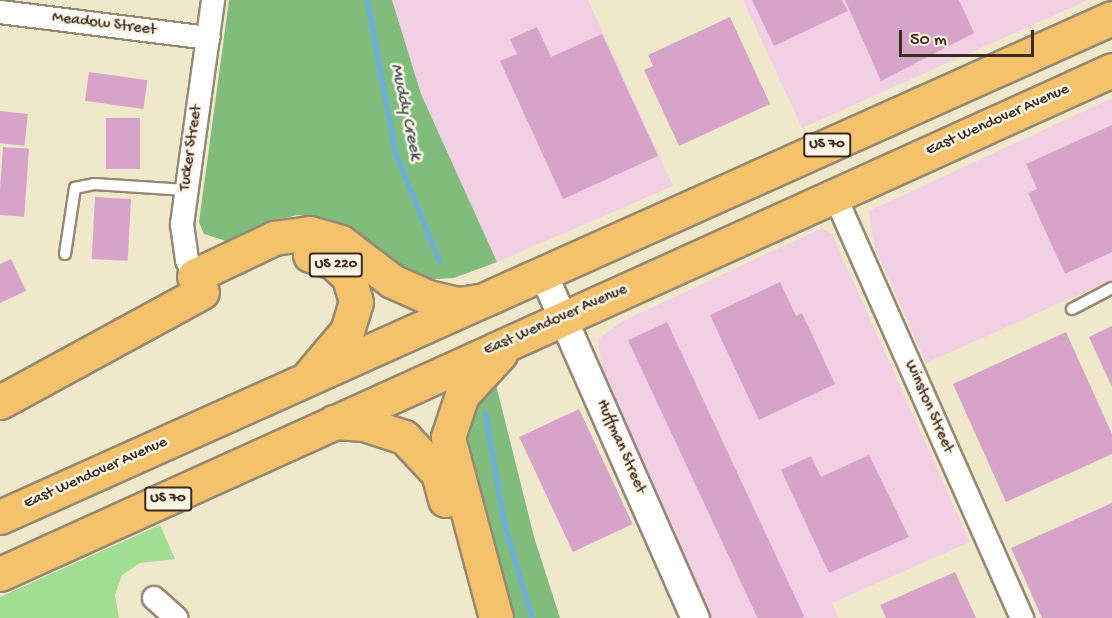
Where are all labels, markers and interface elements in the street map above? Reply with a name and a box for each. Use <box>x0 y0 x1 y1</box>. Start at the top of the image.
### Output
street label: Meadow Street <box>51 9 157 41</box>
scale bar <box>902 18 1037 56</box>
text: 50 m <box>910 30 947 51</box>
water label: Muddy Creek <box>384 62 426 162</box>
street label: East Wendover Avenue <box>923 81 1073 161</box>
street label: Tucker Street <box>176 104 208 192</box>
road number: US 70 <box>803 133 851 157</box>
road number: US 220 <box>308 253 364 277</box>
street label: East Wendover Avenue <box>481 281 631 361</box>
street label: Winston Street <box>899 358 957 456</box>
street label: Huffman Street <box>591 397 649 497</box>
street label: East Wendover Avenue <box>21 434 171 514</box>
road number: US 70 <box>144 487 192 511</box>

